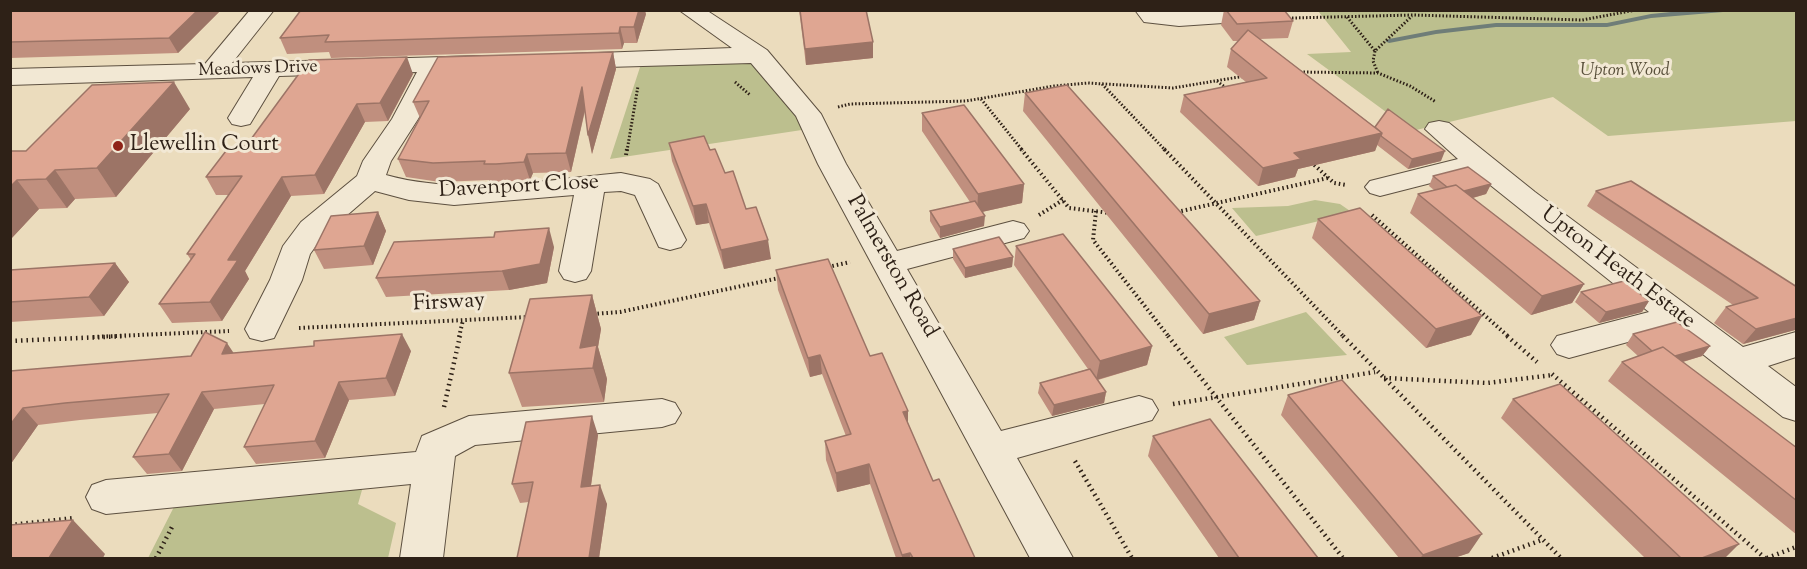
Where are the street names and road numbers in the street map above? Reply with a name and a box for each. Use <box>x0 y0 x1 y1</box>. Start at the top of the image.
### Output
street label: Meadows Drive <box>198 57 318 83</box>
street label: Davenport Close <box>438 171 600 205</box>
street label: Palmerston Road <box>840 191 942 343</box>
street label: Upton Heath Estate <box>1534 202 1700 336</box>
street label: Firsway <box>412 289 486 319</box>

